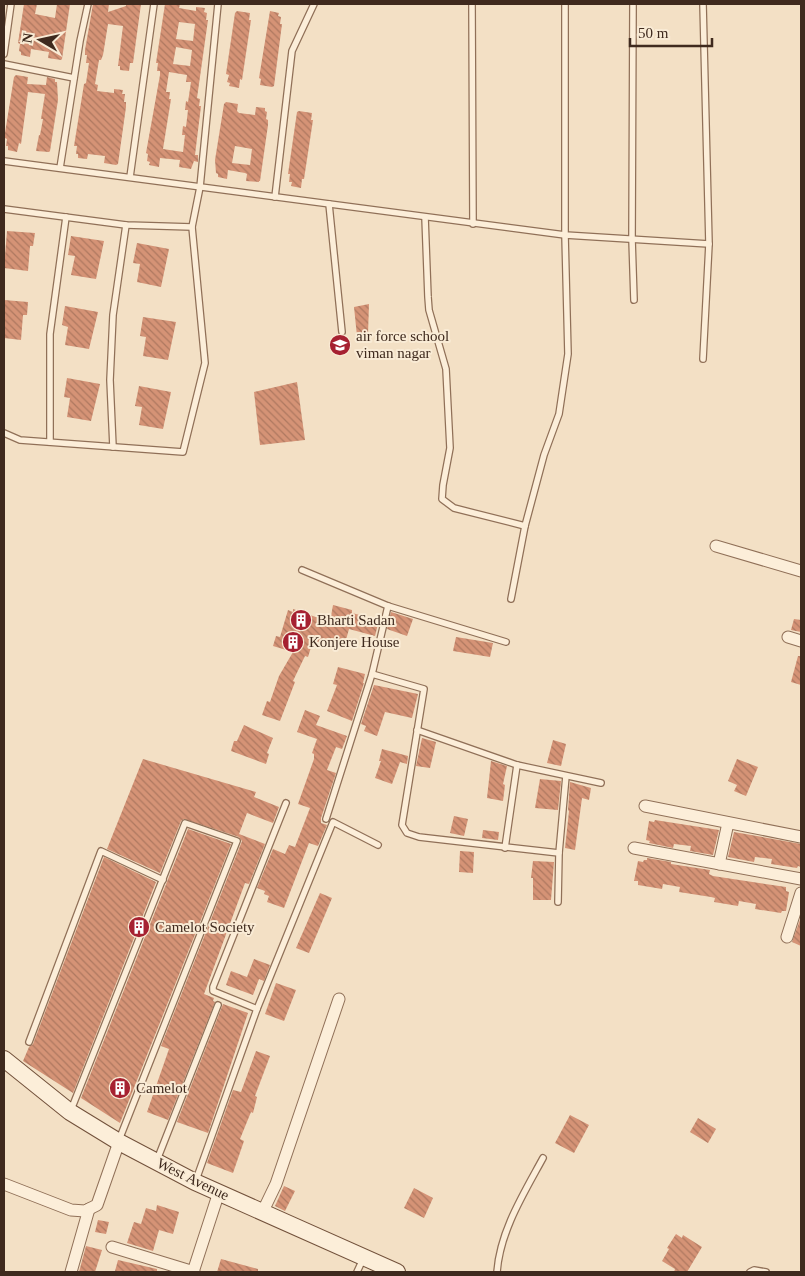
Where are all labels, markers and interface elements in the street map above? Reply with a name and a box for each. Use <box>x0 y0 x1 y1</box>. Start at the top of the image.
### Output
north arrow <box>15 15 65 65</box>
scale bar <box>630 15 712 47</box>
text: 50 m <box>638 25 669 41</box>
text: N <box>19 32 36 44</box>
place label: air force school viman nagar <box>356 328 449 361</box>
school or university icon: air force school viman nagar <box>328 333 352 357</box>
building icon: Bharti Sadan <box>289 608 313 632</box>
place label: Bharti Sadan <box>317 612 395 628</box>
building icon: Konjere House <box>281 630 305 654</box>
place label: Konjere House <box>309 634 400 650</box>
building icon: Camelot Society <box>127 915 151 939</box>
place label: Camelot Society <box>155 919 255 935</box>
building icon: Camelot <box>108 1076 132 1100</box>
place label: Camelot <box>136 1080 188 1096</box>
street label: West Avenue <box>154 1155 232 1203</box>

